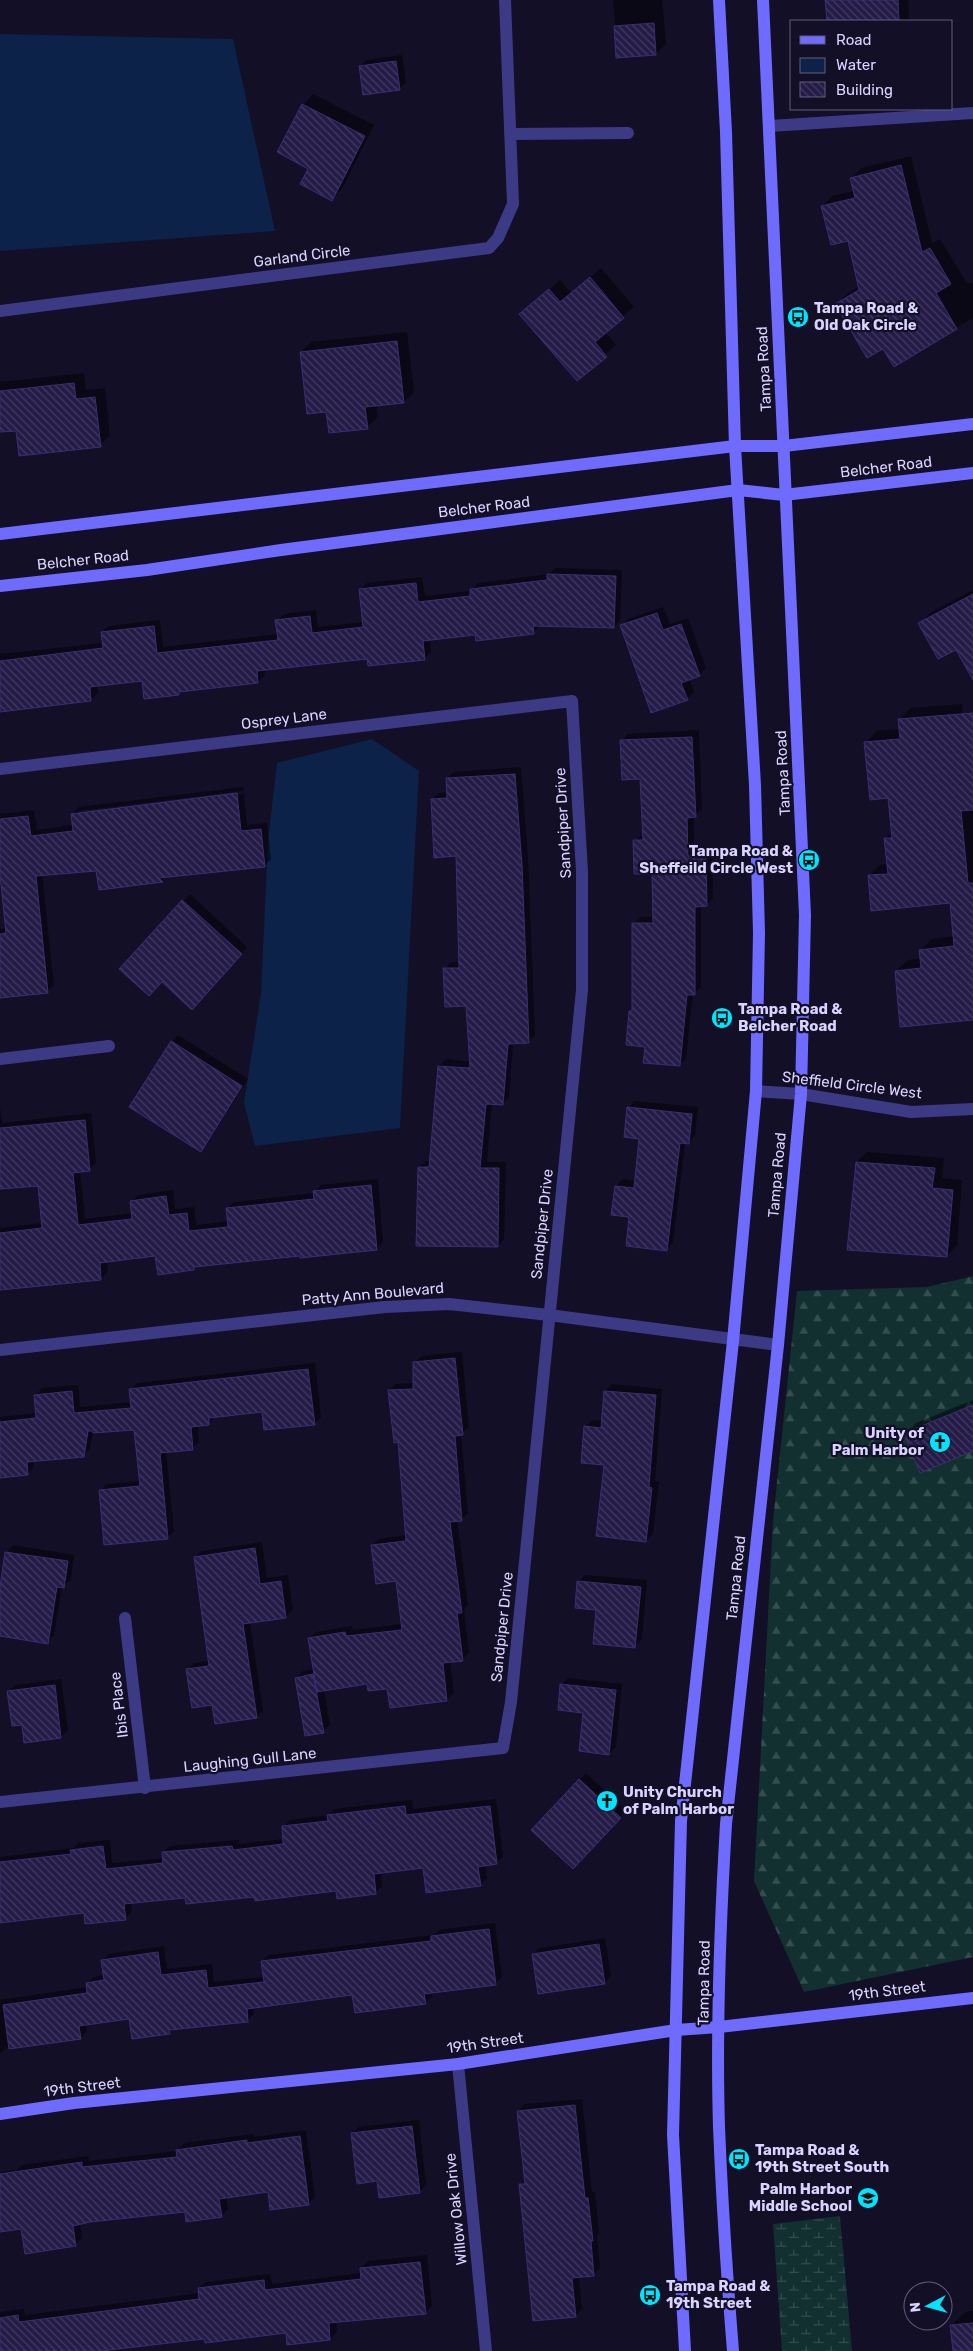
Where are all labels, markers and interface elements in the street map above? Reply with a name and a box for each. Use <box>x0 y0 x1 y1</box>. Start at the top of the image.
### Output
legend <box>790 20 953 110</box>
text: Road <box>836 31 872 49</box>
text: Water <box>836 56 876 74</box>
text: Building <box>836 81 893 99</box>
street label: Garland Circle <box>253 241 351 271</box>
place label: Tampa Road & Old Oak Circle <box>814 299 918 334</box>
bus stop icon: Tampa Road & Old Oak Circle <box>786 305 810 329</box>
street label: Tampa Road <box>753 326 775 412</box>
street label: Belcher Road <box>839 452 933 482</box>
street label: Belcher Road <box>437 492 531 522</box>
street label: Belcher Road <box>36 546 130 574</box>
street label: Osprey Lane <box>240 705 328 733</box>
street label: Tampa Road <box>772 730 794 816</box>
street label: Sandpiper Drive <box>551 767 575 879</box>
place label: Tampa Road & Sheffeild Circle West <box>639 842 793 877</box>
bus stop icon: Tampa Road & Sheffeild Circle West <box>797 848 821 872</box>
place label: Tampa Road & Belcher Road <box>738 1000 842 1035</box>
bus stop icon: Tampa Road & Belcher Road <box>710 1006 734 1030</box>
street label: Sheffield Circle West <box>781 1067 923 1103</box>
street label: Tampa Road <box>764 1132 790 1218</box>
street label: Sandpiper Drive <box>527 1168 557 1280</box>
street label: Patty Ann Boulevard <box>301 1279 445 1309</box>
place label: Unity of Palm Harbor <box>832 1424 924 1459</box>
church icon: Unity of Palm Harbor <box>928 1430 952 1454</box>
street label: Tampa Road <box>723 1535 749 1621</box>
street label: Sandpiper Drive <box>487 1571 517 1683</box>
street label: Ibis Place <box>106 1671 132 1739</box>
street label: Laughing Gull Lane <box>183 1744 317 1776</box>
place label: Unity Church of Palm Harbor <box>623 1783 734 1818</box>
church icon: Unity Church of Palm Harbor <box>595 1789 619 1813</box>
street label: Tampa Road <box>694 1940 714 2026</box>
street label: 19th Street <box>848 1977 927 2005</box>
street label: 19th Street <box>445 2029 525 2057</box>
street label: 19th Street <box>43 2073 122 2101</box>
place label: Tampa Road & 19th Street South <box>755 2141 889 2176</box>
bus stop icon: Tampa Road & 19th Street South <box>727 2147 751 2171</box>
street label: Willow Oak Drive <box>441 2152 471 2266</box>
place label: Palm Harbor Middle School <box>749 2180 852 2215</box>
school or university icon: Palm Harbor Middle School <box>856 2186 880 2210</box>
place label: Tampa Road & 19th Street <box>666 2277 770 2312</box>
north arrow <box>903 2281 953 2331</box>
bus stop icon: Tampa Road & 19th Street <box>638 2283 662 2307</box>
text: N <box>907 2301 925 2313</box>

